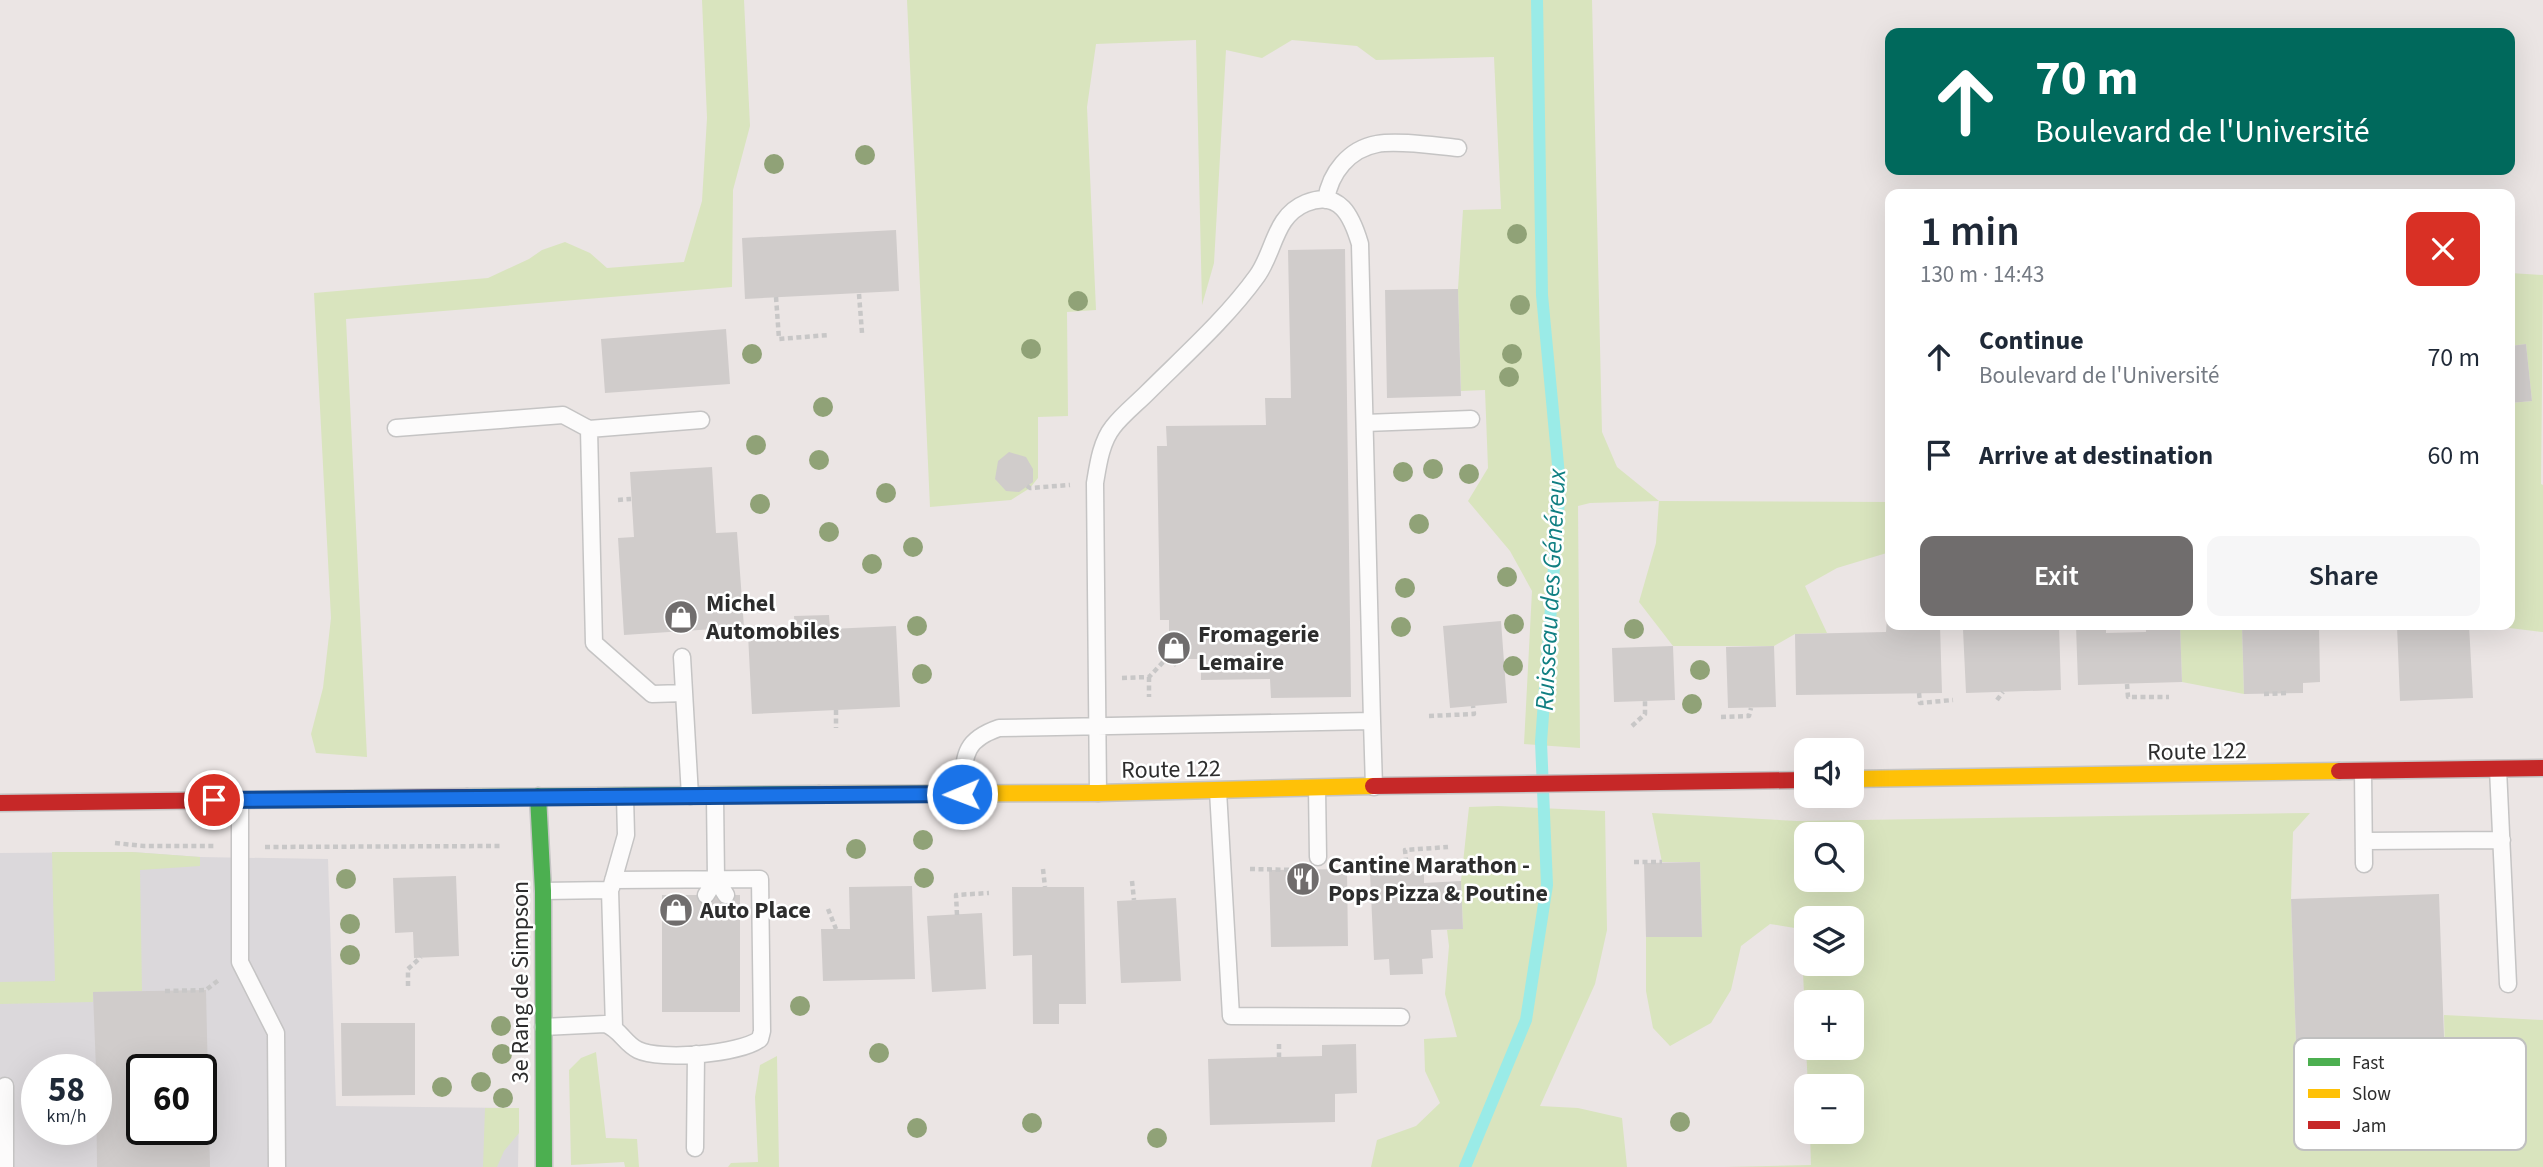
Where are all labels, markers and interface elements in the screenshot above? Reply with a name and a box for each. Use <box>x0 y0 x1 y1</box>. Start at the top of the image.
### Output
text: 70 m <box>2035 44 2139 114</box>
icon: ahead <box>1920 56 2011 147</box>
text: Boulevard de l'Université <box>2035 109 2370 155</box>
text: 1 min <box>1920 202 2020 262</box>
button: close <box>2406 212 2480 286</box>
text: 130 m · 14:43 <box>1920 258 2044 291</box>
text: Continue <box>1979 322 2084 359</box>
icon: ahead <box>1920 338 1958 376</box>
text: 70 m <box>2427 339 2480 376</box>
text: Boulevard de l'Université <box>1979 359 2219 392</box>
icon: arrive <box>1920 436 1958 474</box>
text: Arrive at destination <box>1979 437 2213 474</box>
text: 60 m <box>2427 437 2480 474</box>
water label: Ruisseau des Généreux <box>1526 466 1575 712</box>
button: Exit <box>1920 536 2193 616</box>
button: Share <box>2207 536 2480 616</box>
place label: Michel Automobiles <box>705 586 840 649</box>
shop icon: Michel Automobiles <box>662 598 700 636</box>
place label: Fromagerie Lemaire <box>1198 617 1319 680</box>
shop icon: Fromagerie Lemaire <box>1155 629 1193 667</box>
street label: Route 122 <box>2147 733 2247 770</box>
map controls <box>1794 738 1864 1144</box>
button: sound <box>1794 738 1864 808</box>
street label: Route 122 <box>1121 751 1221 788</box>
position arrow <box>925 757 999 831</box>
pin <box>184 770 244 830</box>
icon: arrive <box>195 781 233 819</box>
button: search <box>1794 822 1864 892</box>
place label: Cantine Marathon - Pops Pizza & Poutine <box>1328 848 1548 911</box>
restaurant icon: Cantine Marathon - Pops Pizza & Poutine <box>1284 860 1322 898</box>
street label: 3e Rang de Simpson <box>503 881 538 1083</box>
shop icon: Auto Place <box>657 891 695 929</box>
place label: Auto Place <box>699 893 811 928</box>
button: layers <box>1794 906 1864 976</box>
button: + <box>1794 990 1864 1060</box>
legend <box>2294 1038 2526 1150</box>
text: Fast <box>2352 1050 2385 1077</box>
speed limit sign: 60 <box>126 1054 217 1145</box>
text: 58 <box>48 1065 85 1115</box>
button: − <box>1794 1074 1864 1144</box>
text: Slow <box>2352 1081 2391 1108</box>
text: km/h <box>47 1104 86 1129</box>
text: Jam <box>2352 1113 2386 1140</box>

